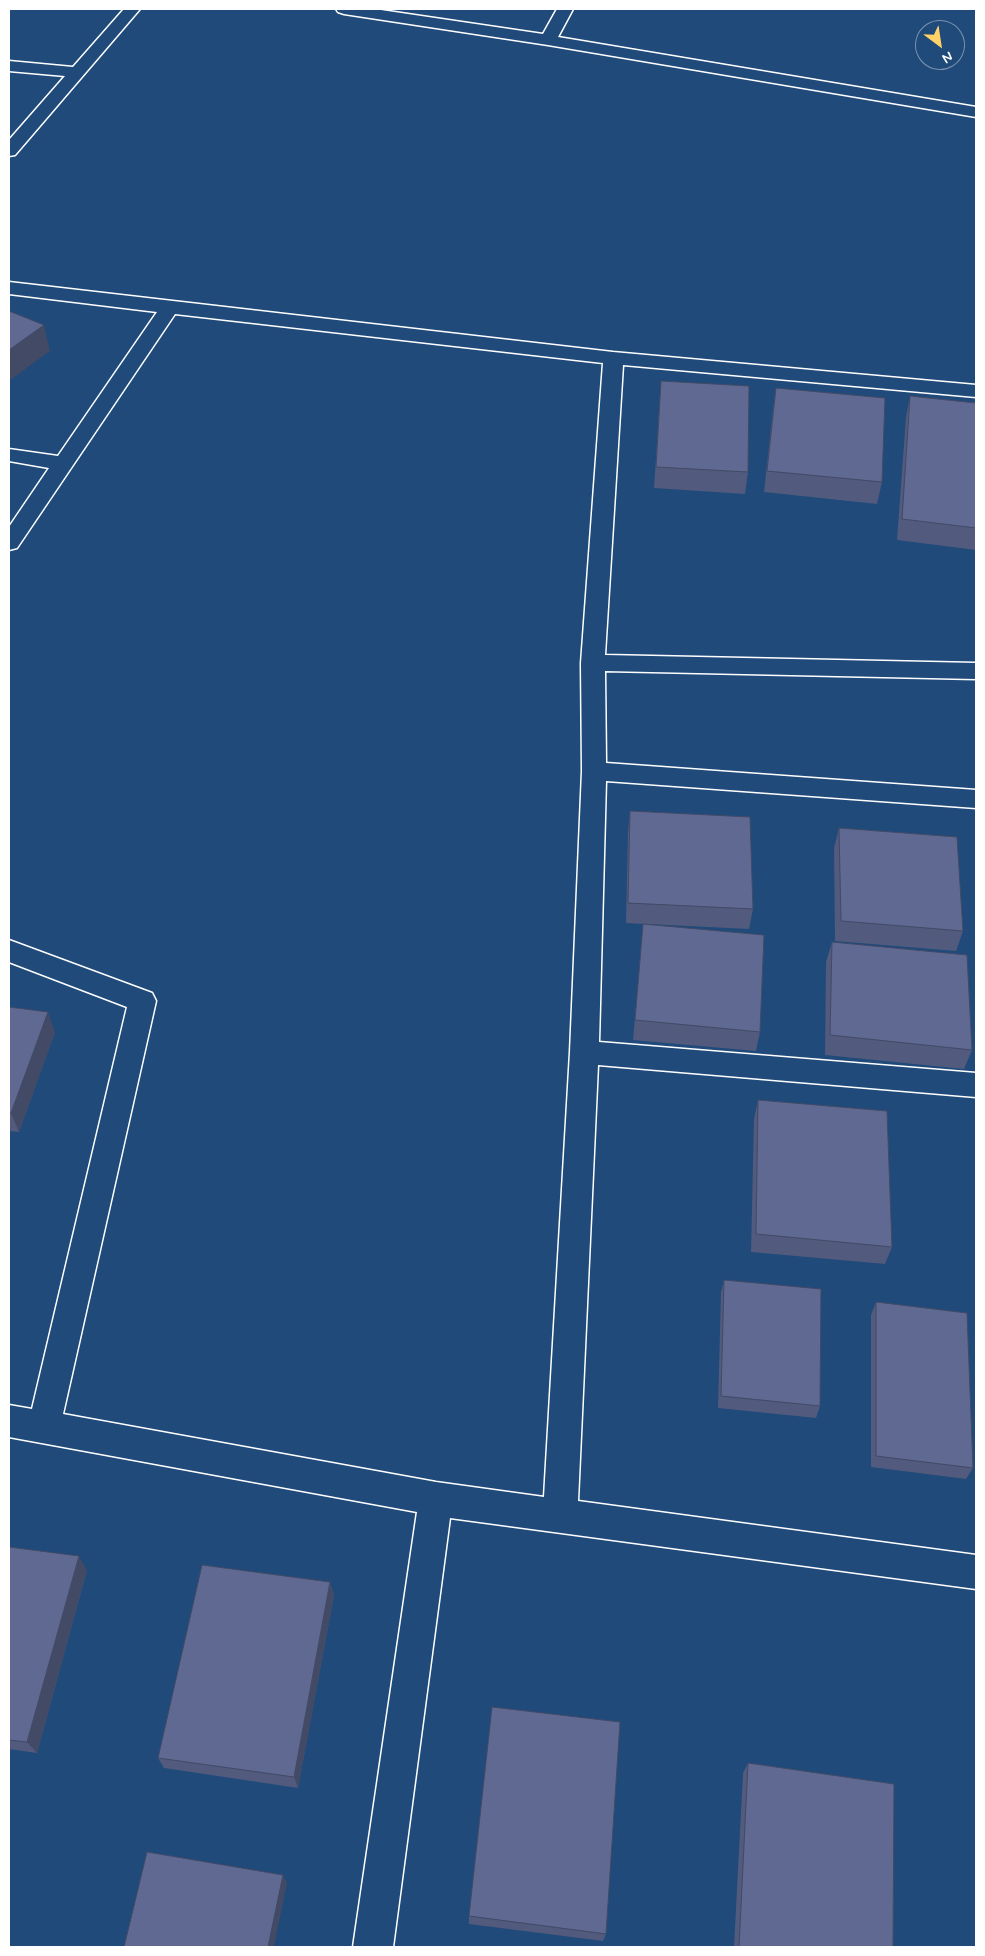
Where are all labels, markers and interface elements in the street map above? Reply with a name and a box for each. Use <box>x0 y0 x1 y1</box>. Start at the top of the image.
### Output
north arrow <box>915 20 965 70</box>
text: N <box>939 47 956 67</box>

